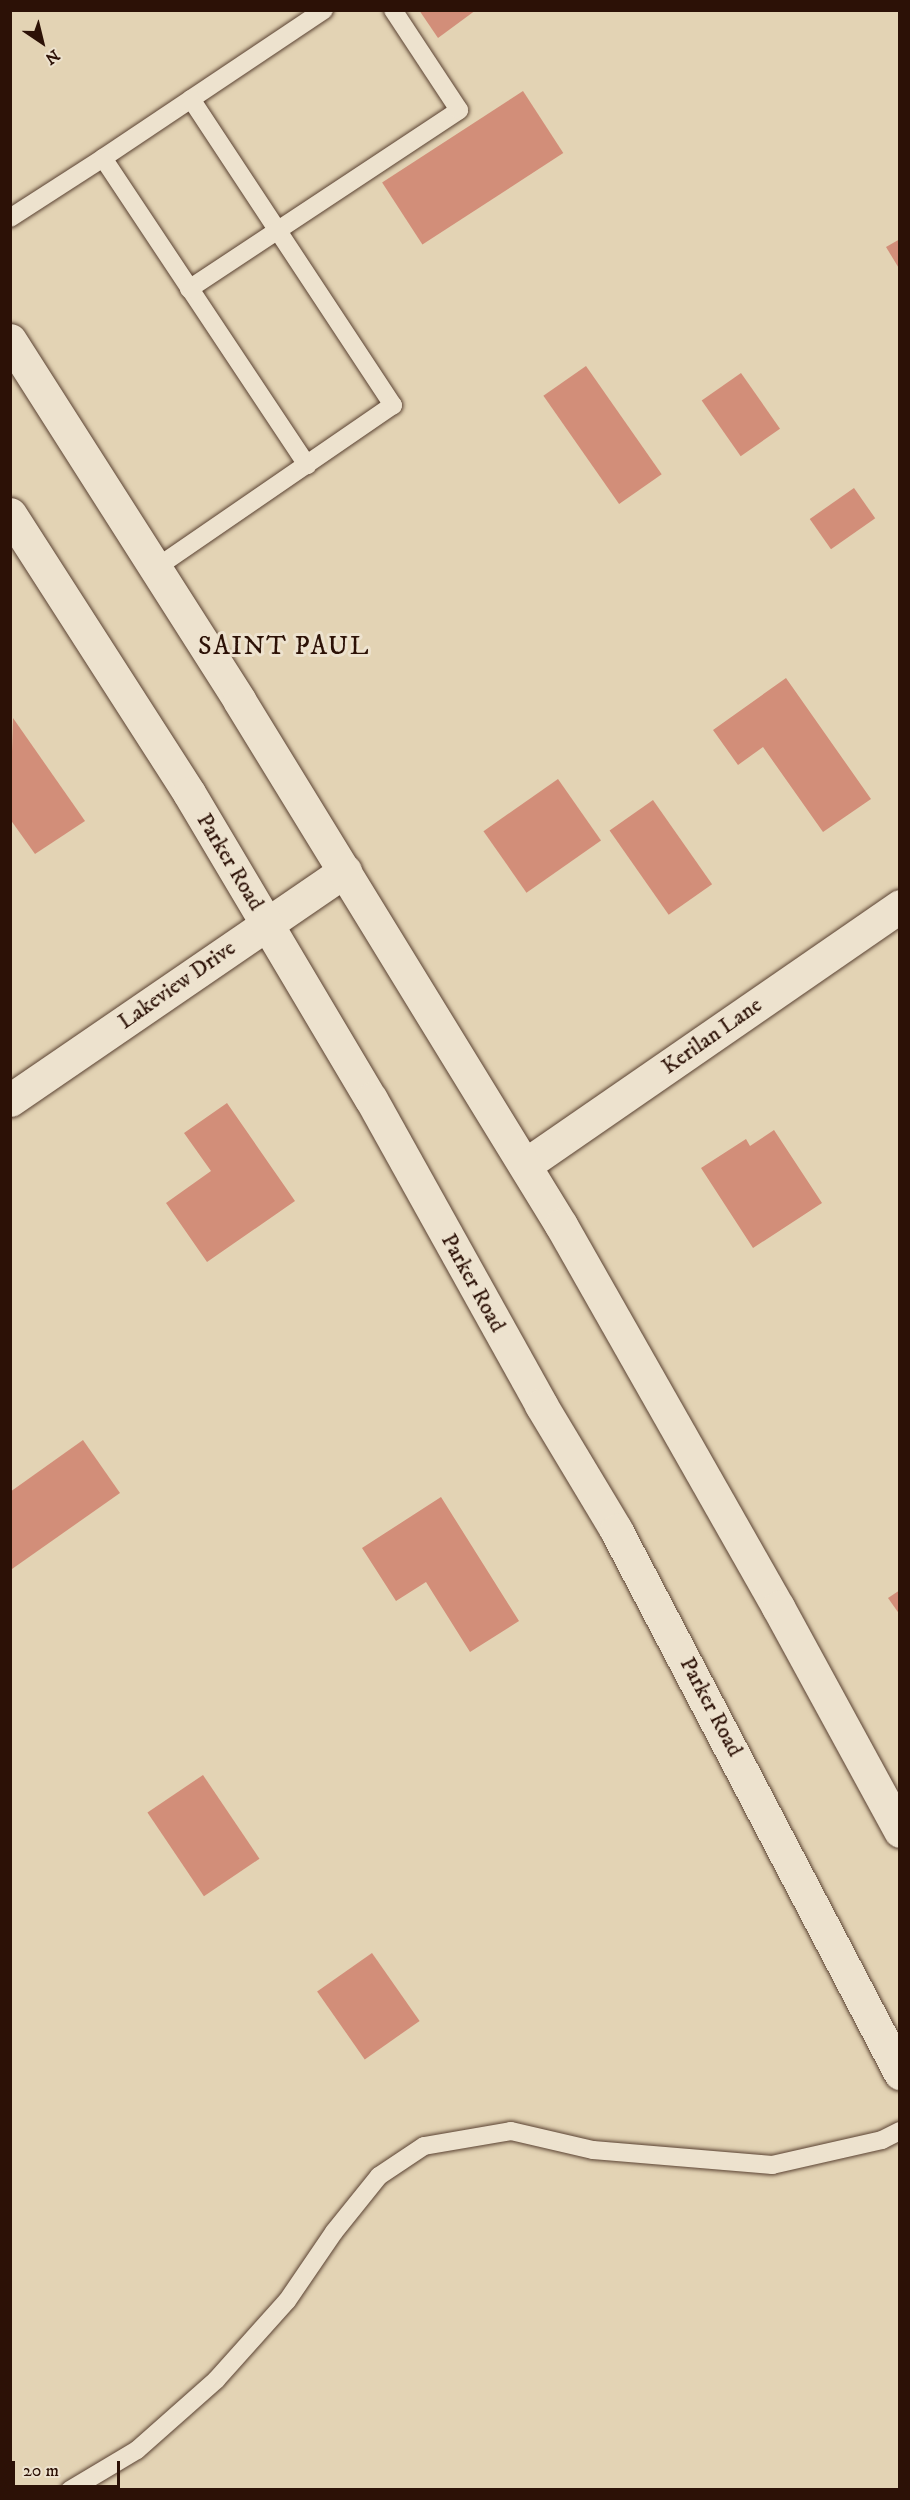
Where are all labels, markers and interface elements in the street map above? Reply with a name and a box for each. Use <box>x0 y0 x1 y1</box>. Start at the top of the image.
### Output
north arrow <box>12 12 72 72</box>
text: N <box>41 45 63 69</box>
district label: SAINT PAUL <box>198 631 370 663</box>
street label: Parker Road <box>191 809 269 915</box>
street label: Lakeview Drive <box>113 935 241 1035</box>
street label: Kerilan Lane <box>657 992 767 1080</box>
street label: Parker Road <box>435 1229 511 1337</box>
street label: Parker Road <box>674 1653 748 1761</box>
scale bar <box>15 2449 123 2487</box>
text: 20 m <box>23 2460 59 2482</box>

